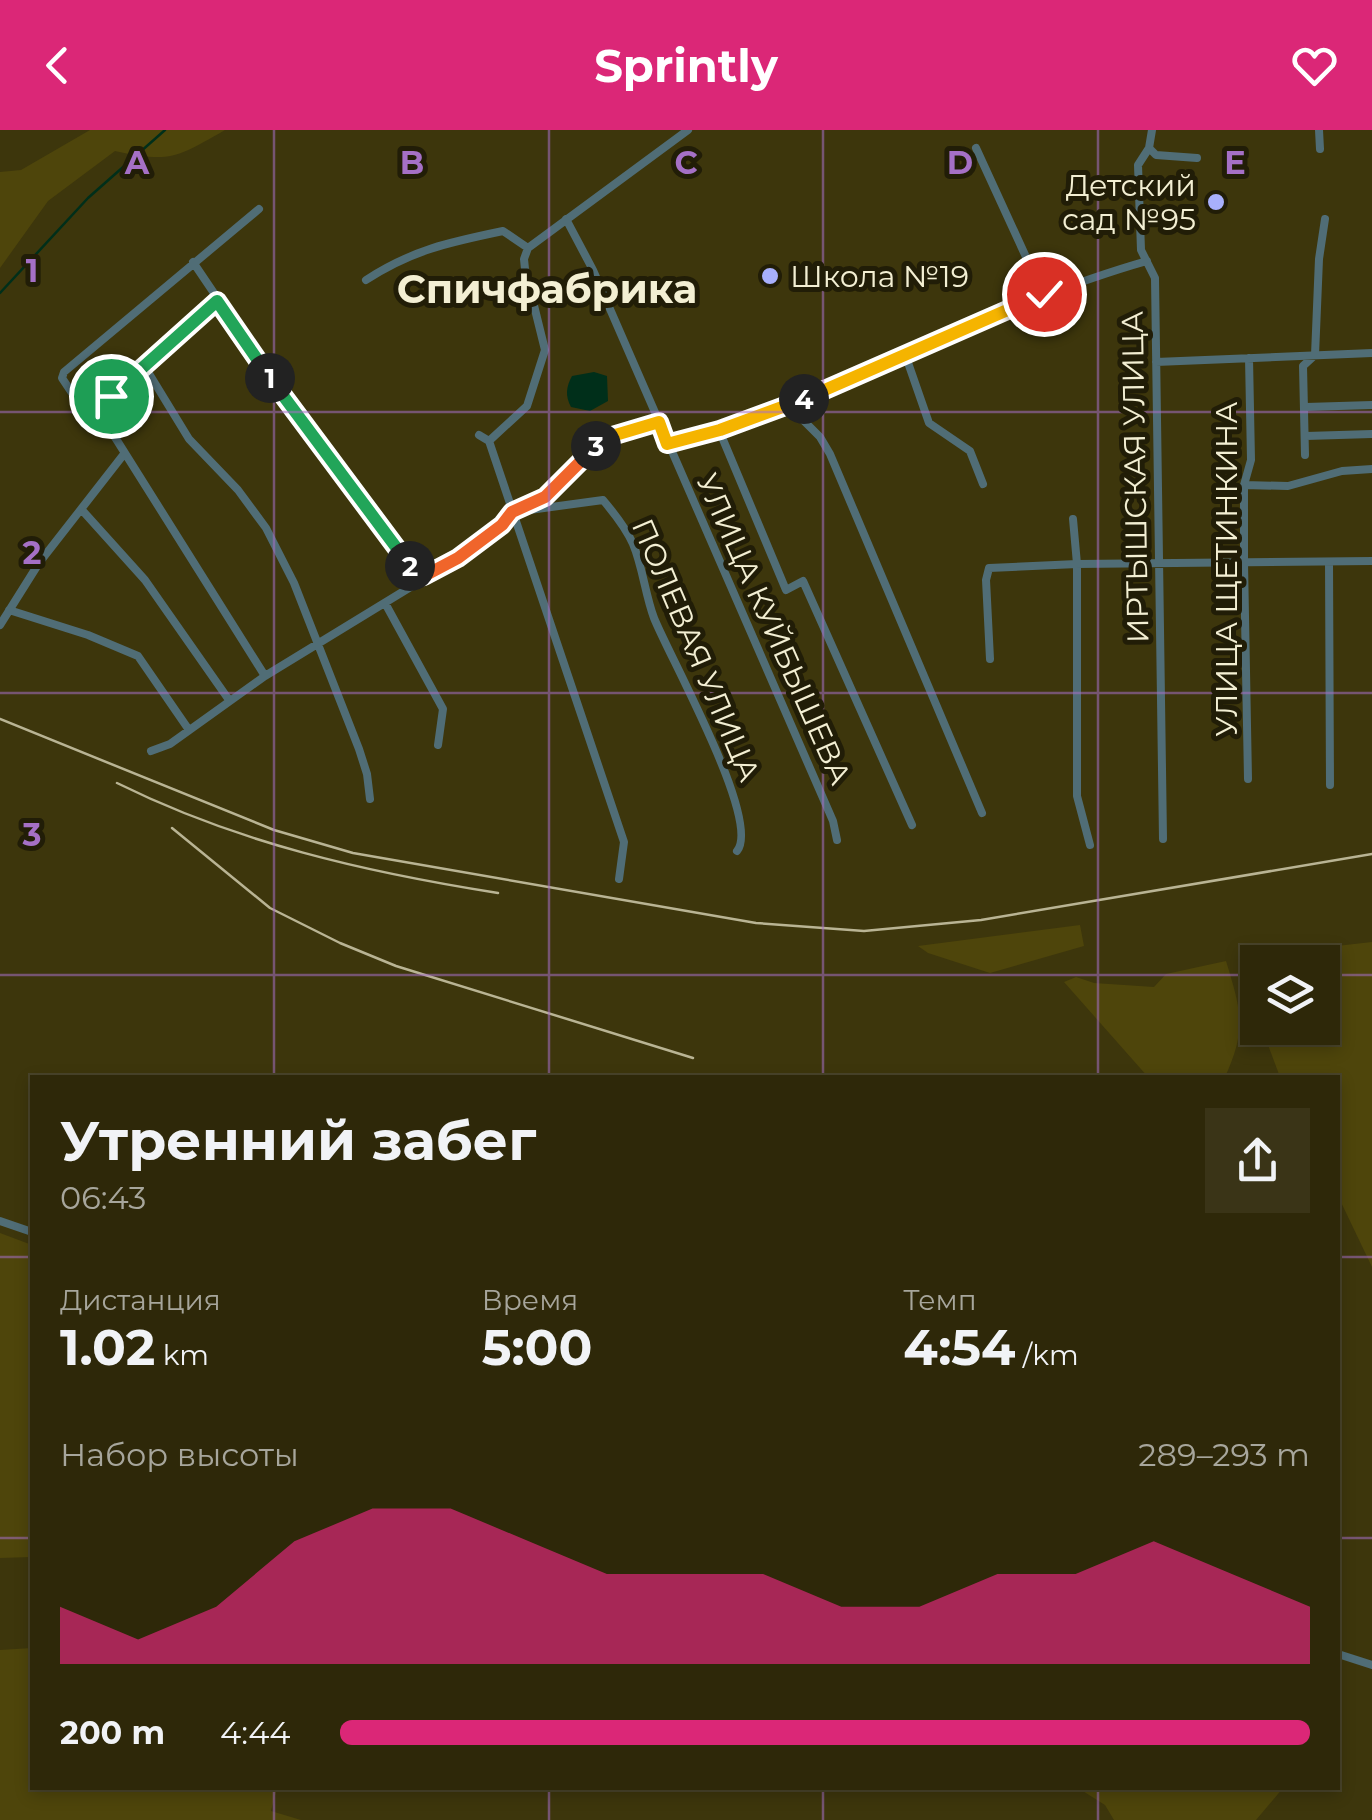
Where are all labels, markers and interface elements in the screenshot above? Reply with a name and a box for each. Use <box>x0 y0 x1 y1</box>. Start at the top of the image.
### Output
icon: back <box>30 38 85 93</box>
text: Sprintly <box>594 38 778 93</box>
icon: heart <box>1287 38 1342 93</box>
text: A <box>124 143 150 182</box>
text: B <box>400 143 424 182</box>
text: C <box>674 143 698 182</box>
text: D <box>947 143 973 182</box>
text: E <box>1224 143 1246 182</box>
place label: Детский сад №95 <box>1062 167 1196 238</box>
marker: Детский сад №95 <box>1205 191 1227 213</box>
text: 1 <box>26 251 38 290</box>
pin <box>1002 252 1087 337</box>
place label: Школа №19 <box>790 258 969 295</box>
district label: Спичфабрика <box>397 264 697 313</box>
marker: Школа №19 <box>759 265 781 287</box>
icon: check <box>1017 267 1072 322</box>
street label: ИРТЫШСКАЯ УЛИЦА <box>1114 310 1156 644</box>
pin: 1 <box>245 353 295 403</box>
pin <box>69 354 154 439</box>
text: 1 <box>265 361 275 395</box>
icon: arrive <box>84 369 139 424</box>
pin: 4 <box>779 374 829 424</box>
text: 4 <box>794 382 814 416</box>
street label: УЛИЦА ЩЕТИНКИНА <box>1208 401 1245 737</box>
pin: 3 <box>571 421 621 471</box>
text: 3 <box>588 429 604 463</box>
street label: УЛИЦА КУЙБЫШЕВА <box>689 468 859 790</box>
street label: ПОЛЕВАЯ УЛИЦА <box>624 513 768 787</box>
text: 2 <box>23 533 41 572</box>
pin: 2 <box>385 541 435 591</box>
text: 2 <box>402 549 418 583</box>
text: 3 <box>22 815 41 854</box>
map controls <box>1240 945 1340 1045</box>
button: layers <box>1240 945 1340 1045</box>
text: Утренний забег <box>60 1107 536 1174</box>
button: share <box>1205 1108 1310 1213</box>
text: 06:43 <box>60 1178 146 1217</box>
text: Дистанция <box>60 1283 221 1317</box>
text: Время <box>482 1283 578 1317</box>
text: Темп <box>903 1283 977 1317</box>
text: 1.02 <box>60 1317 155 1378</box>
text: 5:00 <box>482 1317 592 1378</box>
text: 4:54 <box>903 1317 1016 1378</box>
text: km <box>155 1338 209 1372</box>
text: /km <box>1016 1338 1079 1372</box>
text: Набор высоты <box>60 1435 299 1474</box>
text: 289–293 m <box>1138 1435 1310 1474</box>
text: 200 m <box>60 1713 165 1752</box>
text: 4:44 <box>220 1713 290 1752</box>

